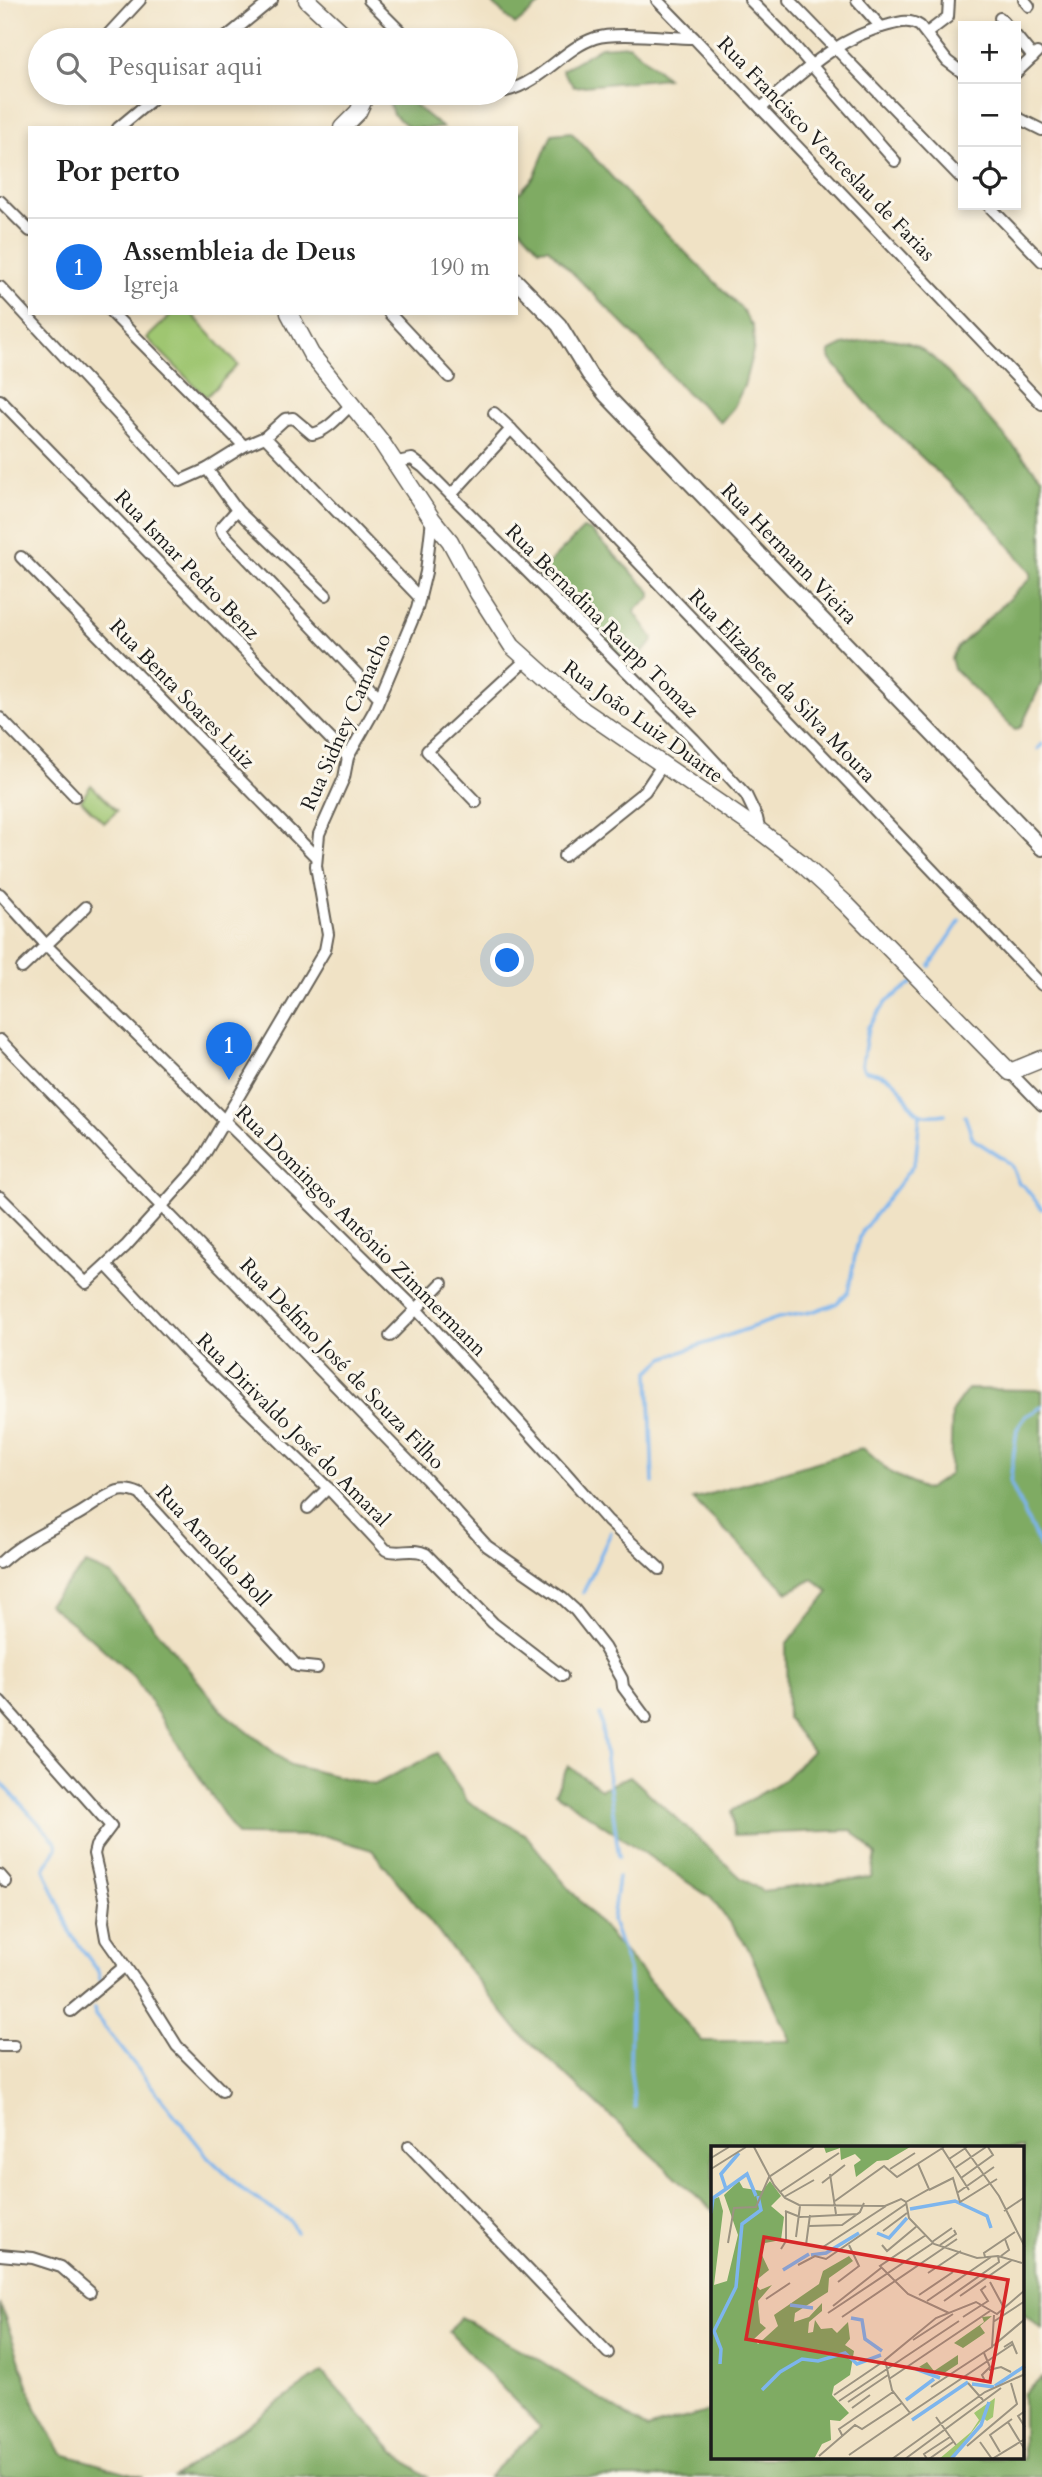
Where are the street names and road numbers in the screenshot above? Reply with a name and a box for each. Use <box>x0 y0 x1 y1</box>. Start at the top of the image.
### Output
street label: Rua Francisco Venceslau de Farias <box>711 30 941 268</box>
street label: Rua Hermann Vieira <box>714 477 864 631</box>
street label: Rua Ismar Pedro Benz <box>108 484 267 647</box>
street label: Rua Bernadina Raupp Tomaz <box>499 518 706 725</box>
street label: Rua Elizabete da Silva Moura <box>682 583 882 789</box>
street label: Rua Benta Soares Luiz <box>103 613 262 776</box>
street label: Rua Sidney Camacho <box>294 629 398 815</box>
street label: Rua João Luiz Duarte <box>557 654 729 790</box>
street label: Rua Domingos Antônio Zimmermann <box>229 1099 493 1363</box>
street label: Rua Delfino José de Souza Filho <box>233 1252 451 1476</box>
street label: Rua Dirivaldo José do Amaral <box>190 1327 396 1533</box>
street label: Rua Arnoldo Boll <box>149 1479 277 1613</box>

